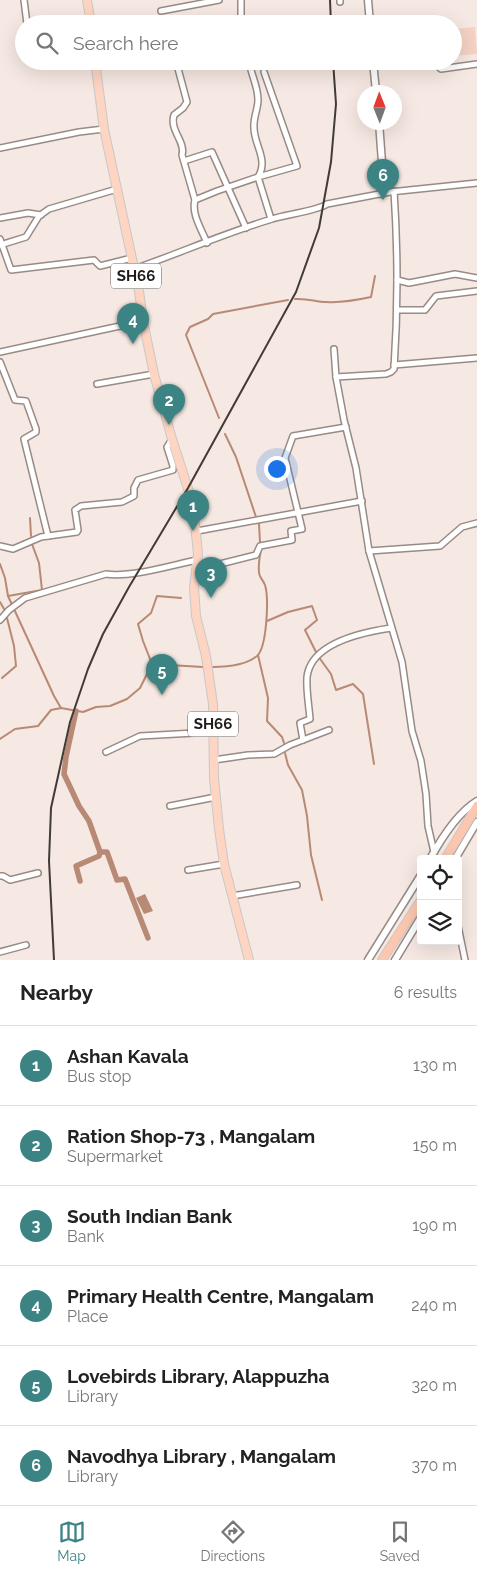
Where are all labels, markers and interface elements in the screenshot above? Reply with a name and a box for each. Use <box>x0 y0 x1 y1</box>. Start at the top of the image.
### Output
search box <box>15 15 462 70</box>
icon: search <box>33 29 61 57</box>
text: Search here <box>73 32 179 54</box>
north arrow <box>357 85 402 130</box>
pin: 6 <box>367 159 399 200</box>
road number: SH66 <box>111 264 161 288</box>
pin: 4 <box>117 303 149 344</box>
pin: 2 <box>153 384 185 425</box>
your location <box>264 456 290 482</box>
pin: 1 <box>177 490 209 531</box>
pin: 3 <box>195 557 227 598</box>
pin: 5 <box>146 654 178 695</box>
road number: SH66 <box>188 712 238 736</box>
map controls <box>417 855 462 945</box>
button: locate <box>417 855 462 900</box>
button: layers <box>417 900 462 945</box>
text: Nearby <box>20 980 93 1005</box>
text: 6 results <box>394 983 457 1002</box>
text: Ashan Kavala <box>67 1045 189 1067</box>
text: 1 <box>32 1056 40 1075</box>
text: 130 m <box>413 1056 457 1075</box>
text: Bus stop <box>67 1067 131 1086</box>
text: Ration Shop-73 , Mangalam <box>67 1125 315 1147</box>
text: 2 <box>31 1136 41 1155</box>
text: 150 m <box>413 1136 457 1155</box>
text: Supermarket <box>67 1147 163 1166</box>
text: South Indian Bank <box>67 1205 232 1227</box>
text: 3 <box>32 1216 40 1235</box>
text: 190 m <box>412 1216 457 1235</box>
text: Bank <box>67 1227 104 1246</box>
text: Primary Health Centre, Mangalam <box>67 1285 374 1307</box>
text: 4 <box>31 1296 41 1315</box>
text: 240 m <box>411 1296 457 1315</box>
text: Place <box>67 1307 108 1326</box>
text: Lovebirds Library, Alappuzha <box>67 1365 329 1387</box>
text: 5 <box>32 1376 40 1395</box>
text: 320 m <box>412 1376 457 1395</box>
text: Library <box>67 1387 118 1406</box>
text: Navodhya Library , Mangalam <box>67 1445 336 1467</box>
text: 6 <box>31 1456 41 1475</box>
text: 370 m <box>411 1456 457 1475</box>
text: Library <box>67 1467 118 1486</box>
tab: Map <box>57 1518 86 1564</box>
tab: Directions <box>200 1518 265 1564</box>
tab: Saved <box>380 1518 420 1564</box>

